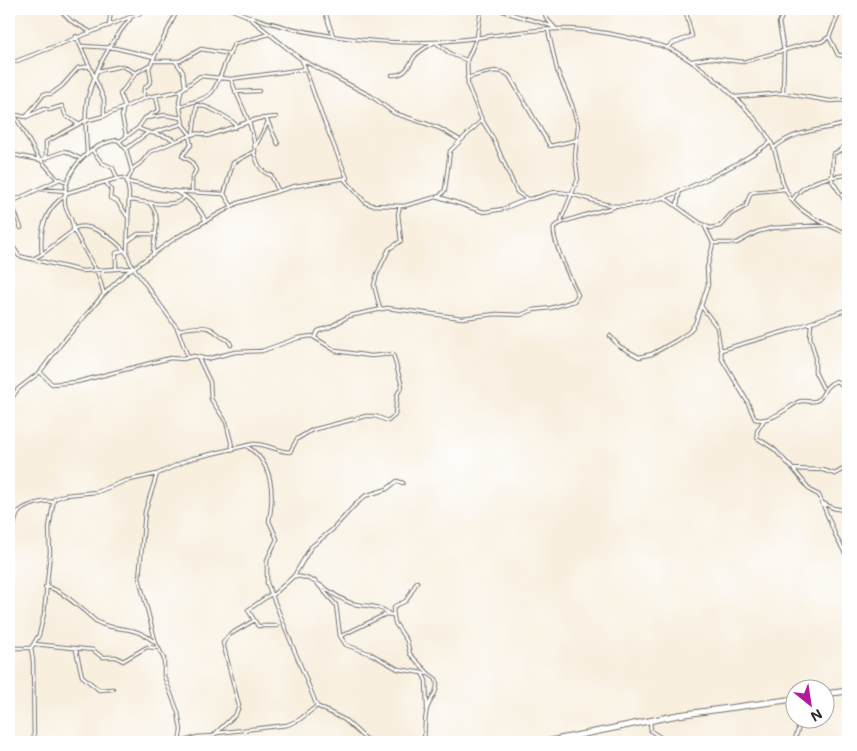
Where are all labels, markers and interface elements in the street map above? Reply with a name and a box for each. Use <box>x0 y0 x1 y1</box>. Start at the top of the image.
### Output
north arrow <box>784 678 834 728</box>
text: N <box>807 705 826 727</box>

